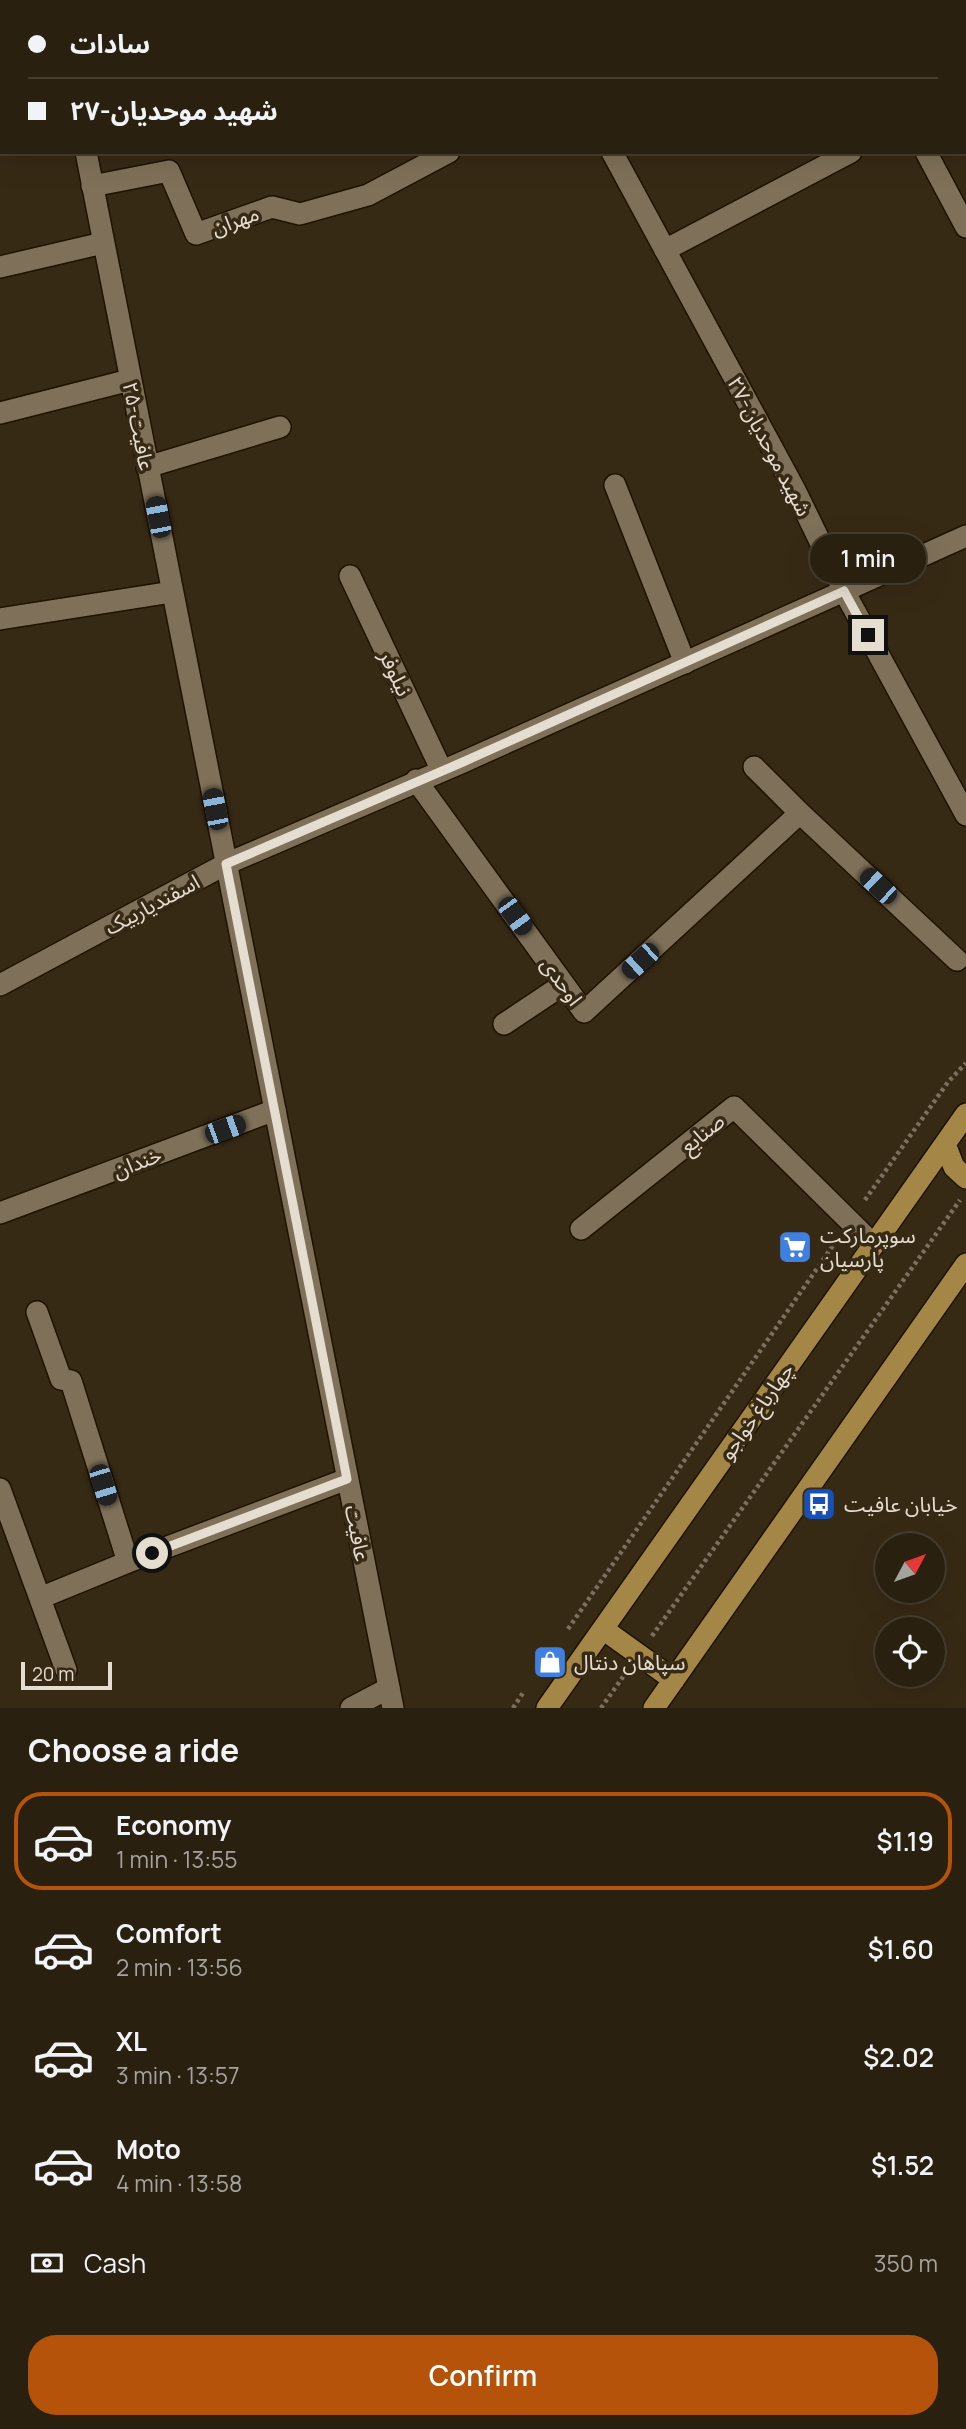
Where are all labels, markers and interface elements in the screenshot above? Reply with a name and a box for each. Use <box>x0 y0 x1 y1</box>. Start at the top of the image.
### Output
text: سادات <box>70 25 150 61</box>
text: ۲۷-شهید موحدیان <box>70 92 278 128</box>
street label: مهران <box>207 198 263 242</box>
street label: ۲۷-شهید موحدیان <box>721 371 819 521</box>
street label: ۲۵-عافیت <box>117 379 161 473</box>
car <box>144 494 173 540</box>
callout: 1 min <box>810 534 926 582</box>
text: 1 min <box>841 542 895 574</box>
route end <box>852 619 884 651</box>
street label: نیلوفر <box>373 645 419 700</box>
car <box>201 786 230 832</box>
car <box>856 864 901 908</box>
street label: اسفندیاربیک <box>100 867 204 941</box>
car <box>495 893 536 939</box>
car <box>618 939 663 983</box>
street label: اوحدی <box>535 951 589 1011</box>
street label: صنایع <box>674 1106 731 1161</box>
car <box>202 1112 249 1146</box>
street label: خندان <box>109 1140 165 1184</box>
place label: سوپرمارکت پارسیان <box>820 1221 916 1273</box>
supermarket icon: سوپرمارکت پارسیان <box>776 1228 814 1266</box>
street label: چهارباغ خواجو <box>712 1357 801 1466</box>
car <box>87 1462 120 1508</box>
bus stop icon: خیابان عافیت <box>800 1485 838 1523</box>
place label: خیابان عافیت <box>844 1490 958 1518</box>
street label: عافیت <box>339 1502 377 1564</box>
north arrow <box>875 1533 945 1603</box>
map controls <box>875 1533 945 1687</box>
route start <box>136 1537 168 1569</box>
button: locate <box>875 1617 945 1687</box>
shop icon: سپاهان دنتال <box>531 1643 569 1681</box>
place label: سپاهان دنتال <box>574 1648 685 1676</box>
scale bar <box>21 1659 112 1691</box>
text: 20 m <box>32 1661 74 1687</box>
text: Choose a ride <box>28 1728 239 1772</box>
text: Economy <box>116 1807 231 1843</box>
icon: car <box>32 1810 95 1873</box>
text: $1.19 <box>877 1823 934 1859</box>
text: 1 min · 13:55 <box>116 1843 238 1875</box>
text: Comfort <box>116 1915 222 1951</box>
icon: car <box>32 1918 95 1981</box>
text: $1.60 <box>868 1931 934 1967</box>
text: 2 min · 13:56 <box>116 1951 243 1983</box>
text: XL <box>116 2023 147 2059</box>
icon: car <box>32 2026 95 2089</box>
text: $2.02 <box>863 2039 934 2075</box>
text: 3 min · 13:57 <box>116 2059 240 2091</box>
text: Moto <box>116 2131 181 2167</box>
icon: car <box>32 2134 95 2197</box>
text: $1.52 <box>871 2147 934 2183</box>
text: 4 min · 13:58 <box>116 2167 242 2199</box>
icon: cash <box>28 2244 66 2282</box>
text: Cash <box>84 2245 146 2281</box>
text: 350 m <box>874 2247 938 2279</box>
button: Confirm <box>28 2335 938 2415</box>

